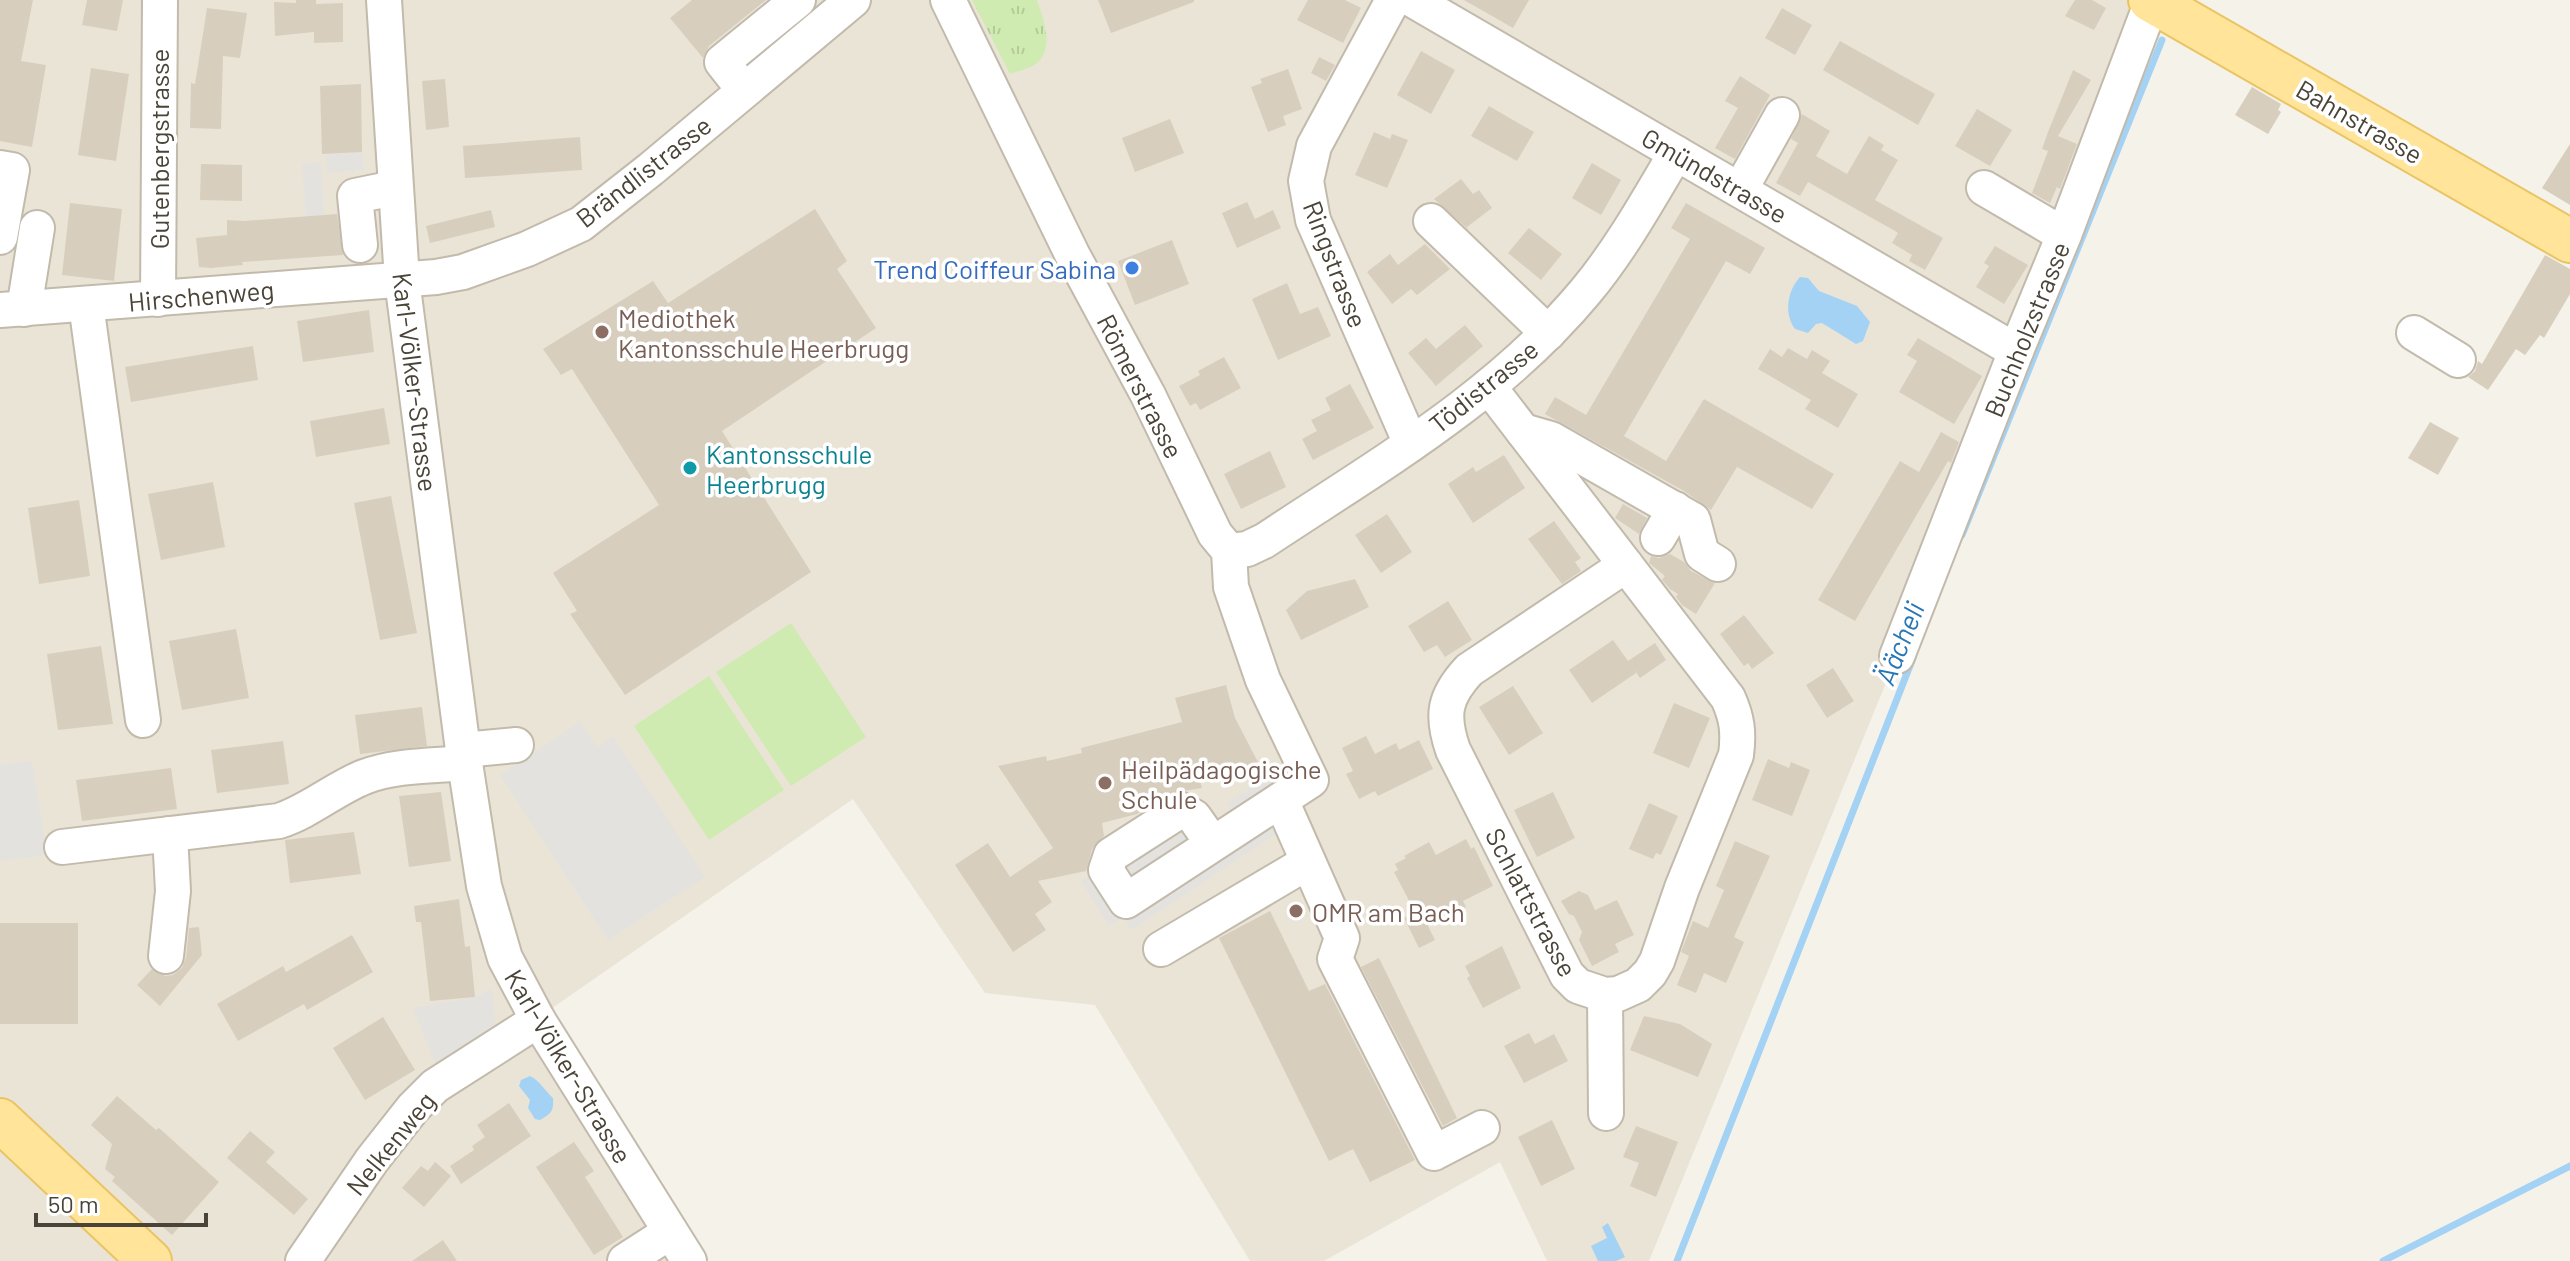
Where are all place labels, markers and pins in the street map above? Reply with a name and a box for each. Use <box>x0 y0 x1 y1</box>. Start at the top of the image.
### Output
place label: Trend Coiffeur Sabina <box>873 253 1116 284</box>
marker: Trend Coiffeur Sabina <box>1123 259 1141 277</box>
place label: Mediothek Kantonsschule Heerbrugg <box>618 302 909 363</box>
marker: Mediothek Kantonsschule Heerbrugg <box>593 323 611 341</box>
place label: Kantonsschule Heerbrugg <box>706 438 872 499</box>
marker: Kantonsschule Heerbrugg <box>681 459 699 477</box>
place label: Heilpädagogische Schule <box>1121 753 1322 814</box>
marker: Heilpädagogische Schule <box>1096 774 1114 792</box>
place label: OMR am Bach <box>1312 896 1465 927</box>
marker: OMR am Bach <box>1287 902 1305 920</box>

